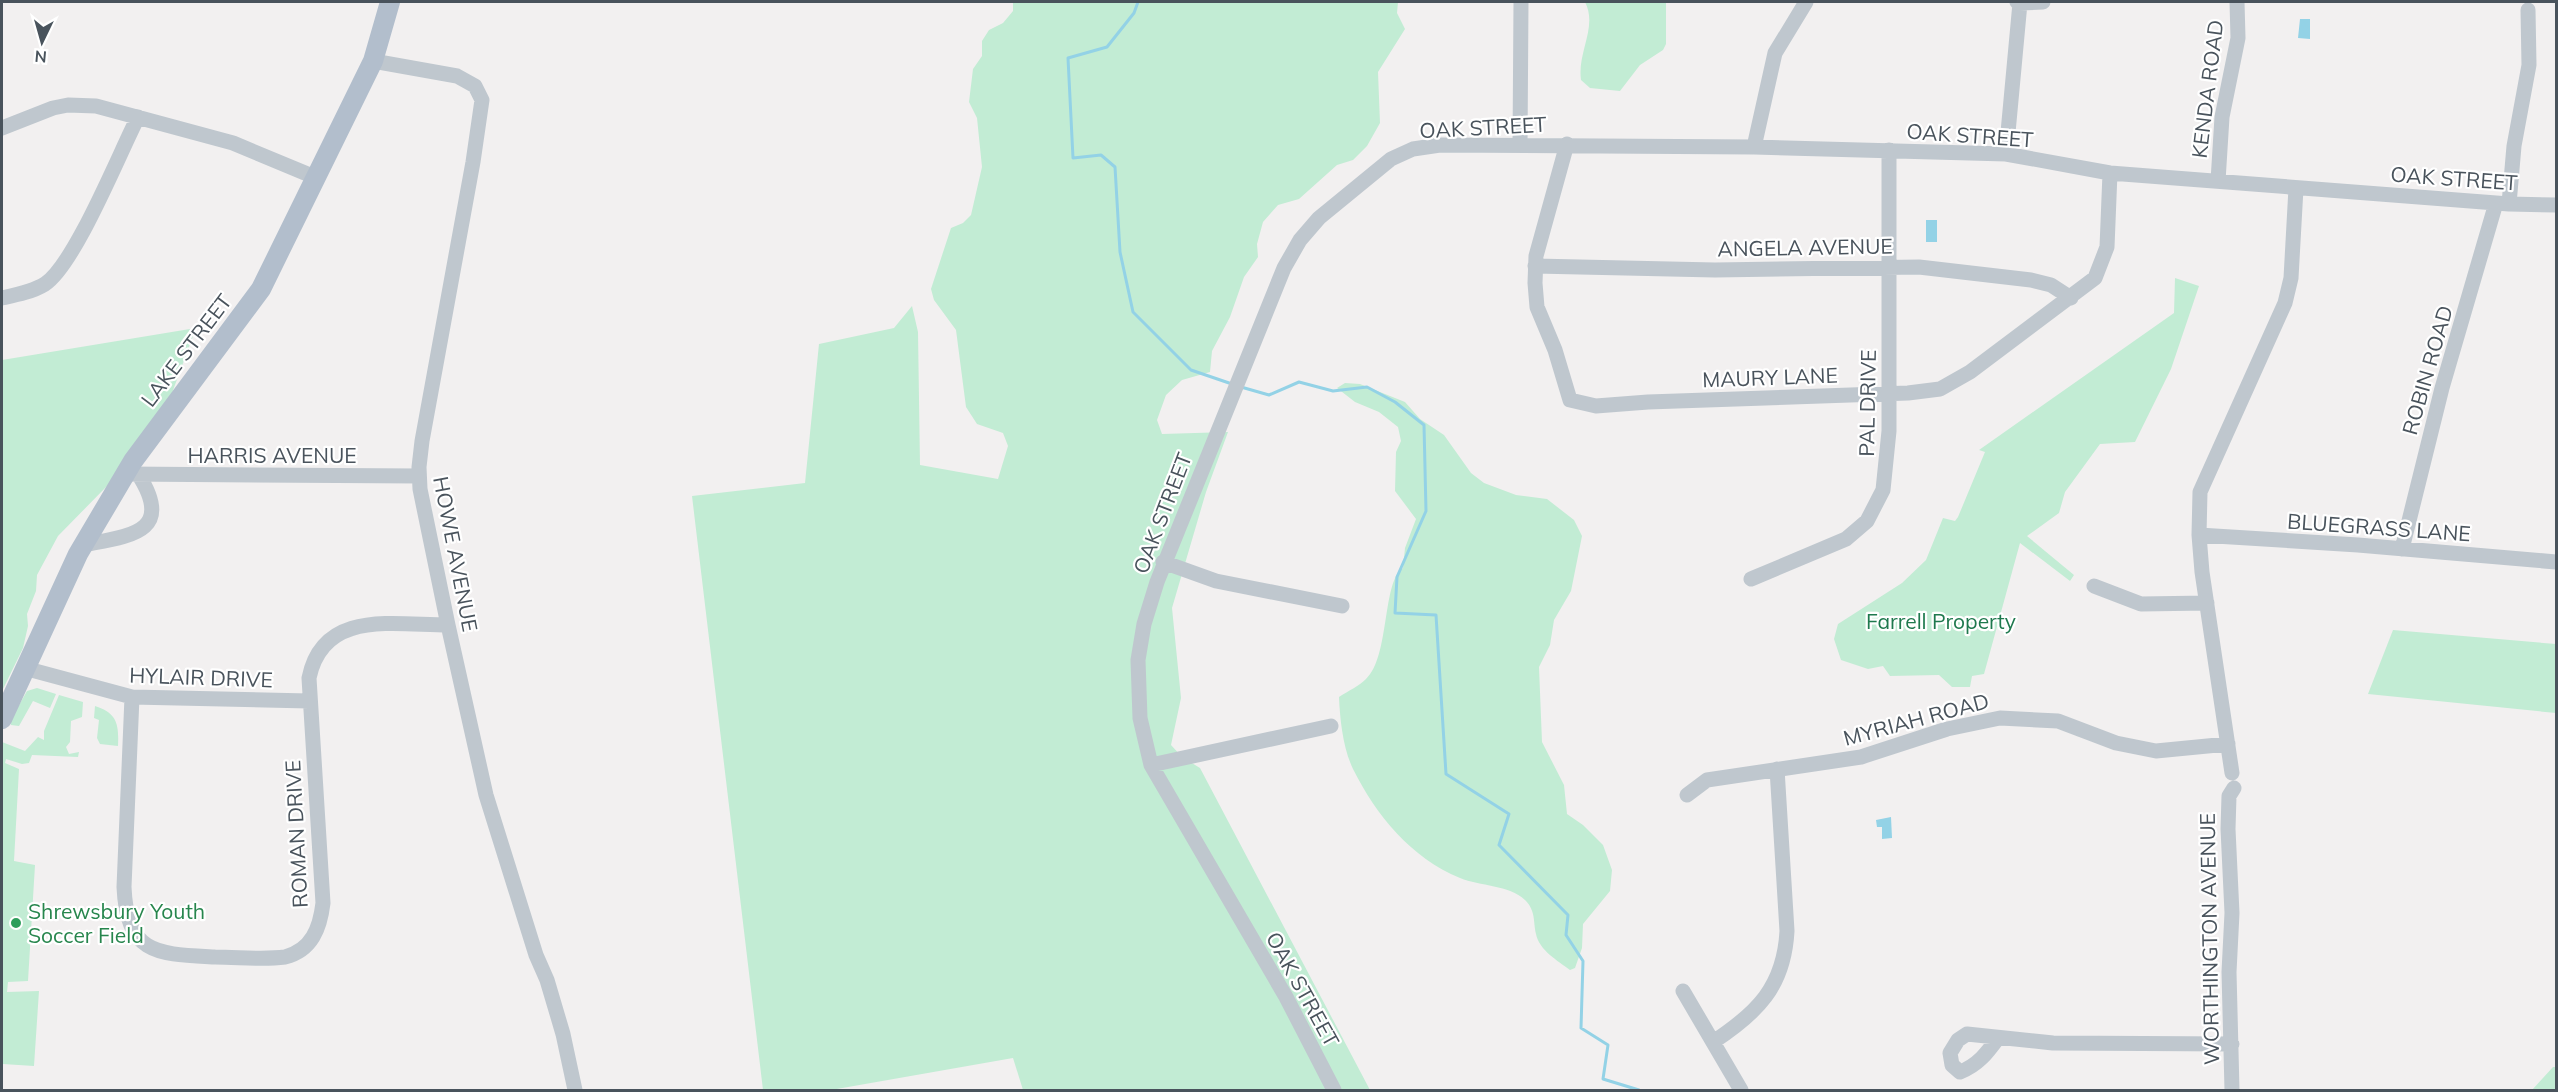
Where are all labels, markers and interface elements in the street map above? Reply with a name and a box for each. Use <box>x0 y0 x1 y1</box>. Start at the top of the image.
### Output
north arrow <box>12 12 72 72</box>
street label: KENDA ROAD <box>2186 18 2228 160</box>
text: N <box>34 46 48 67</box>
street label: OAK STREET <box>1419 111 1548 143</box>
street label: OAK STREET <box>1906 118 2035 152</box>
street label: OAK STREET <box>2390 161 2519 195</box>
street label: ANGELA AVENUE <box>1717 232 1893 262</box>
street label: LAKE STREET <box>135 288 237 412</box>
street label: ROBIN ROAD <box>2396 302 2458 438</box>
street label: PAL DRIVE <box>1853 349 1881 457</box>
street label: MAURY LANE <box>1702 362 1838 392</box>
street label: HARRIS AVENUE <box>187 442 357 468</box>
street label: OAK STREET <box>1127 449 1197 577</box>
street label: HOWE AVENUE <box>428 474 484 634</box>
street label: BLUEGRASS LANE <box>2286 508 2472 546</box>
park label: Farrell Property <box>1866 608 2016 634</box>
street label: HYLAIR DRIVE <box>129 662 273 692</box>
street label: MYRIAH ROAD <box>1840 687 1992 751</box>
street label: ROMAN DRIVE <box>279 759 313 909</box>
street label: WORTHINGTON AVENUE <box>2194 813 2224 1065</box>
place label: Shrewsbury Youth Soccer Field <box>28 898 205 948</box>
marker: Shrewsbury Youth Soccer Field <box>9 916 23 930</box>
street label: OAK STREET <box>1261 927 1345 1051</box>

